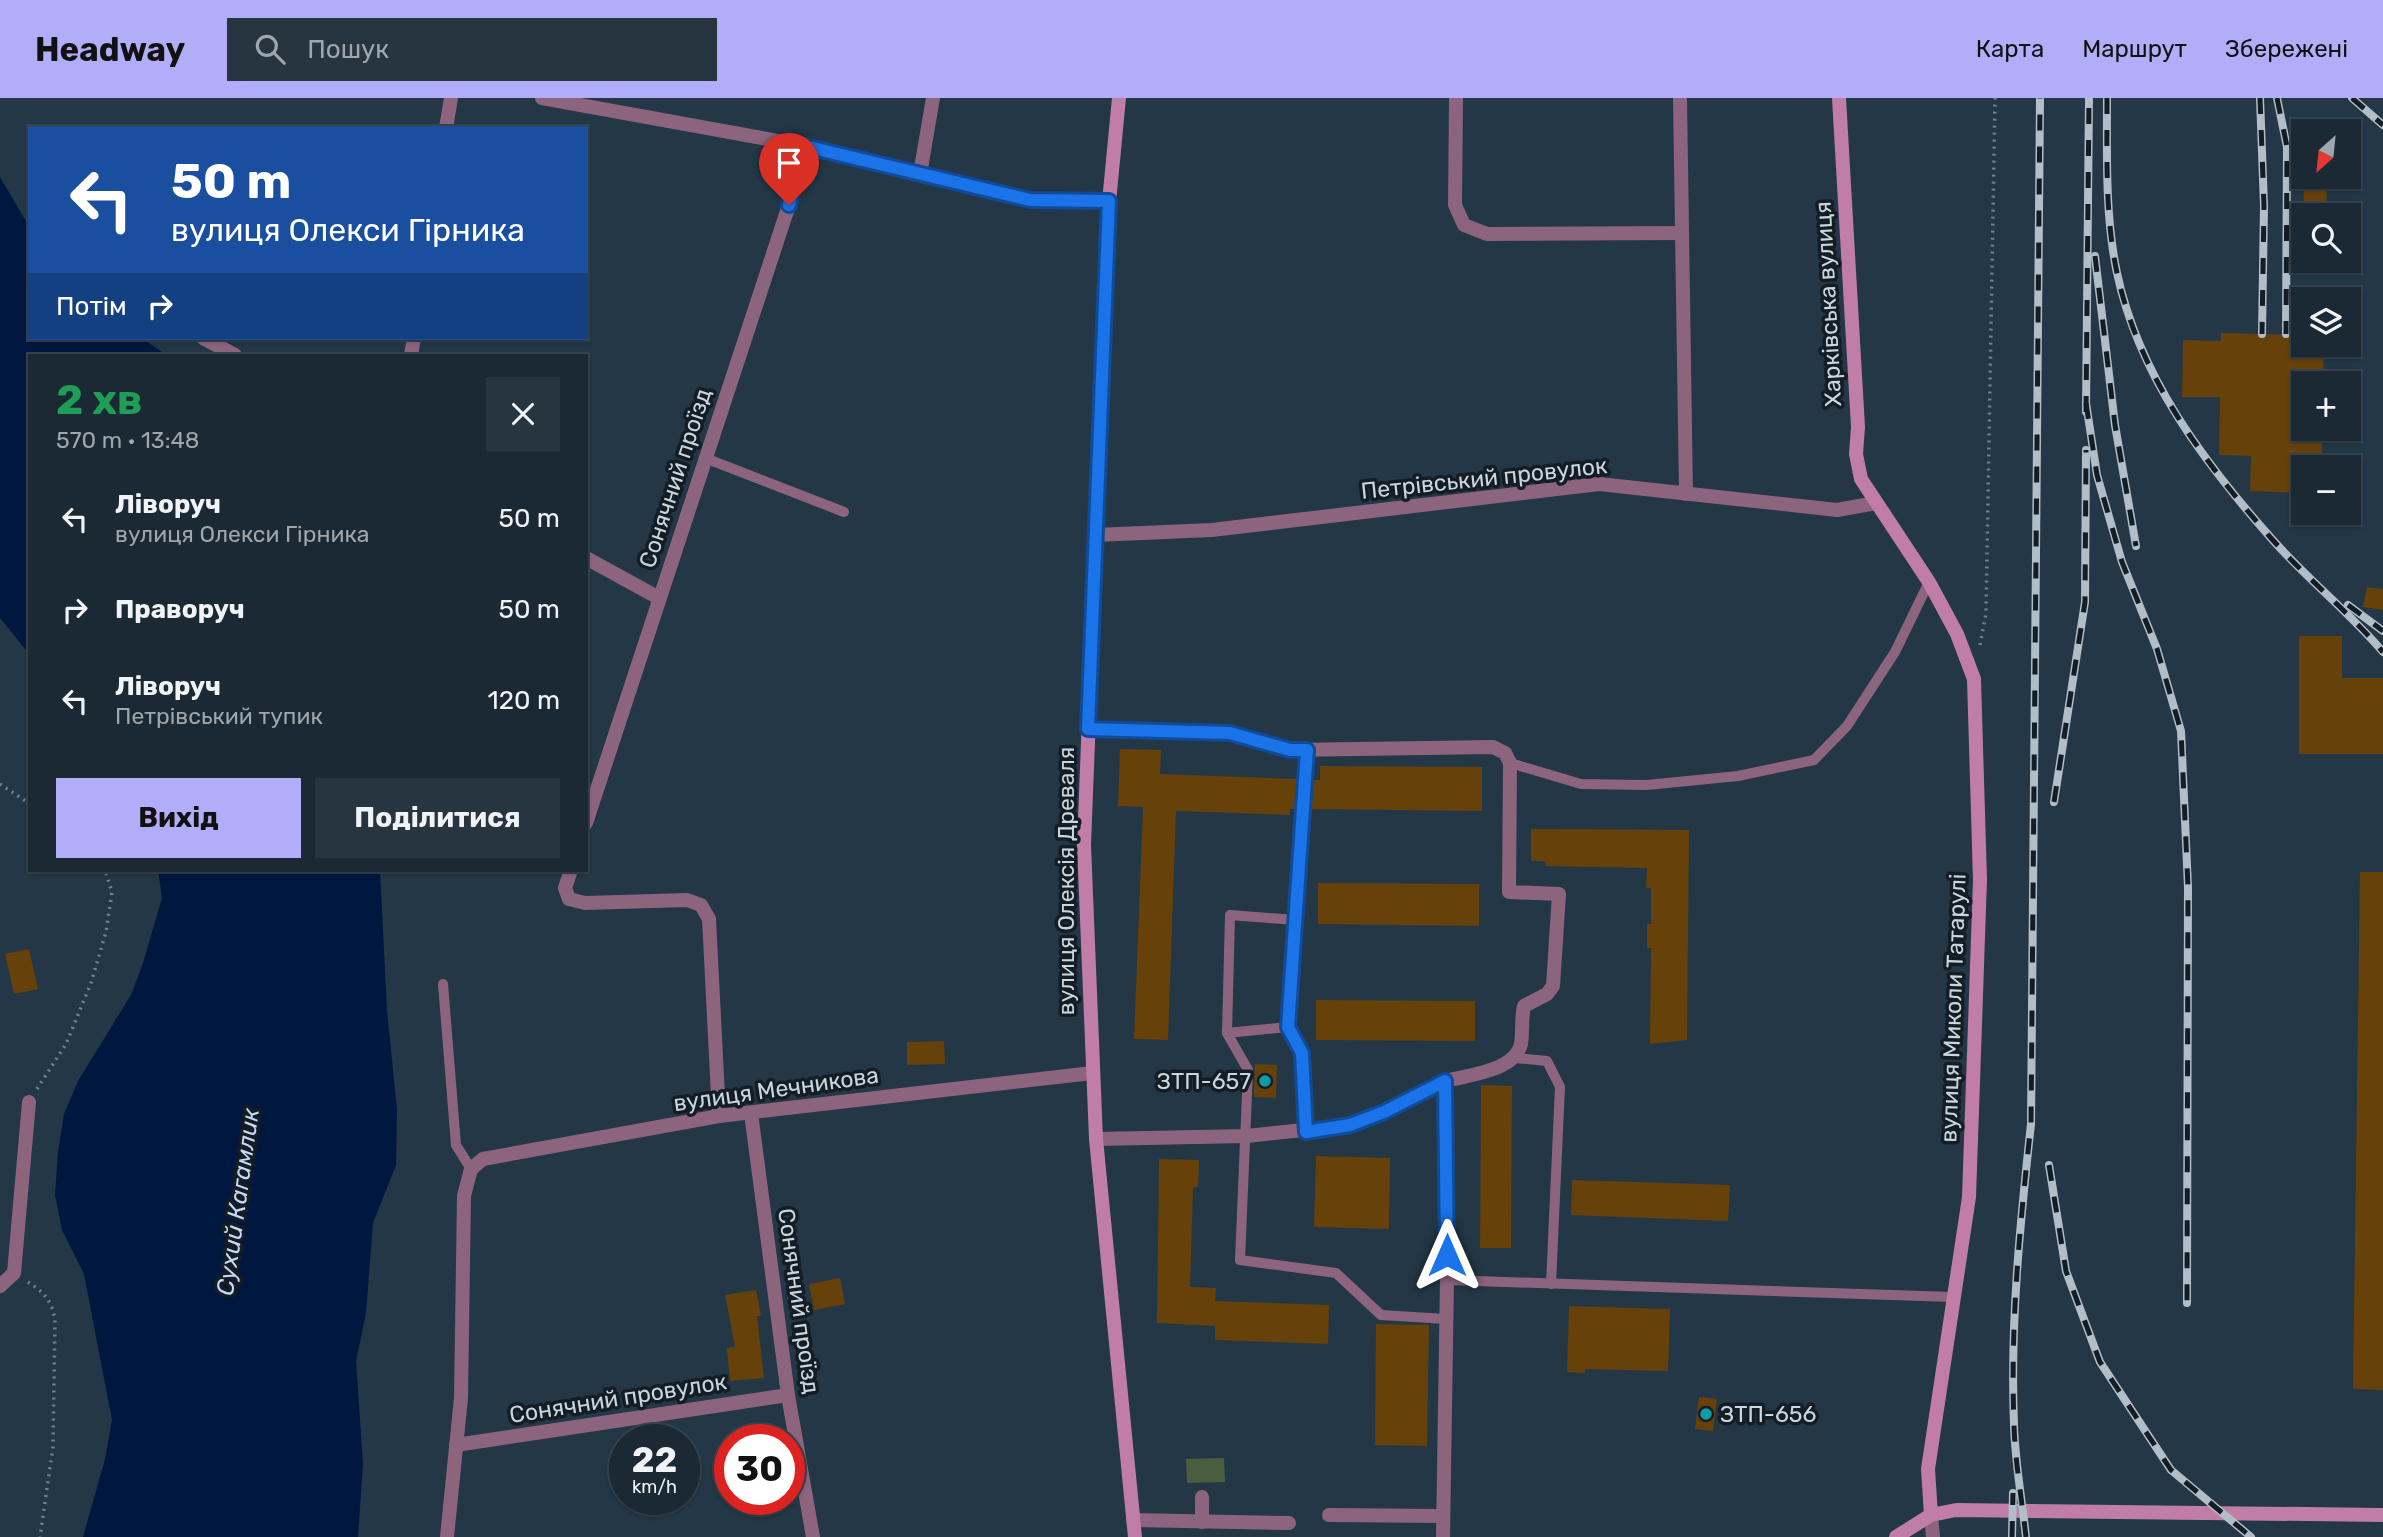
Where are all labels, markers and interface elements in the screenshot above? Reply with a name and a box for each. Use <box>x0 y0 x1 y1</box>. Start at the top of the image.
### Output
search box <box>227 18 717 81</box>
text: Headway <box>35 30 185 69</box>
icon: search <box>251 30 289 68</box>
text: Пошук <box>307 34 389 65</box>
text: Карта <box>1976 35 2044 63</box>
text: Маршрут <box>2082 35 2187 63</box>
text: Збережені <box>2225 35 2348 63</box>
north arrow <box>2291 119 2361 189</box>
map controls <box>2291 119 2361 525</box>
pin <box>759 133 819 205</box>
icon: arrive <box>770 144 808 182</box>
text: 50 m <box>171 152 291 210</box>
icon: left <box>56 154 147 245</box>
street label: Харківська вулиця <box>1809 201 1847 407</box>
button: search <box>2291 203 2361 273</box>
text: вулиця Олекси Гірника <box>171 211 525 249</box>
icon: right <box>141 287 179 325</box>
button: layers <box>2291 287 2361 357</box>
text: Потім <box>56 291 127 322</box>
button: + <box>2291 371 2361 441</box>
text: 2 хв <box>56 375 142 425</box>
button: close <box>486 377 560 451</box>
street label: Сонячний проїзд <box>633 385 717 571</box>
text: 570 m · 13:48 <box>56 426 199 454</box>
street label: Петрівський провулок <box>1359 451 1609 505</box>
button: − <box>2291 455 2361 525</box>
text: Ліворуч <box>115 489 221 520</box>
icon: left <box>56 500 94 538</box>
text: 50 m <box>499 503 560 534</box>
text: вулиця Олекси Гірника <box>115 520 369 548</box>
icon: right <box>56 591 94 629</box>
text: Праворуч <box>115 594 245 625</box>
text: 50 m <box>499 594 560 625</box>
text: Ліворуч <box>115 671 221 702</box>
icon: left <box>56 682 94 720</box>
text: 120 m <box>488 685 560 716</box>
text: Петрівський тупик <box>115 702 323 730</box>
street label: вулиця Олексія Древаля <box>1052 747 1080 1015</box>
button: Вихід <box>56 778 301 858</box>
button: Поділитися <box>315 778 560 858</box>
street label: вулиця Миколи Татарулі <box>1934 873 1972 1143</box>
street label: вулиця Мечникова <box>672 1061 880 1117</box>
place label: ЗТП-657 <box>1157 1067 1251 1095</box>
marker: ЗТП-657 <box>1257 1073 1273 1089</box>
water label: Сухий Кагамлик <box>211 1106 265 1297</box>
street label: Сонячний проїзд <box>772 1206 826 1396</box>
position arrow <box>1410 1218 1484 1292</box>
street label: Сонячний провулок <box>507 1367 729 1429</box>
place label: ЗТП-656 <box>1720 1400 1816 1428</box>
marker: ЗТП-656 <box>1698 1406 1714 1422</box>
speed limit sign: 30 <box>714 1424 805 1515</box>
text: 22 <box>632 1439 677 1481</box>
text: km/h <box>632 1476 677 1498</box>

